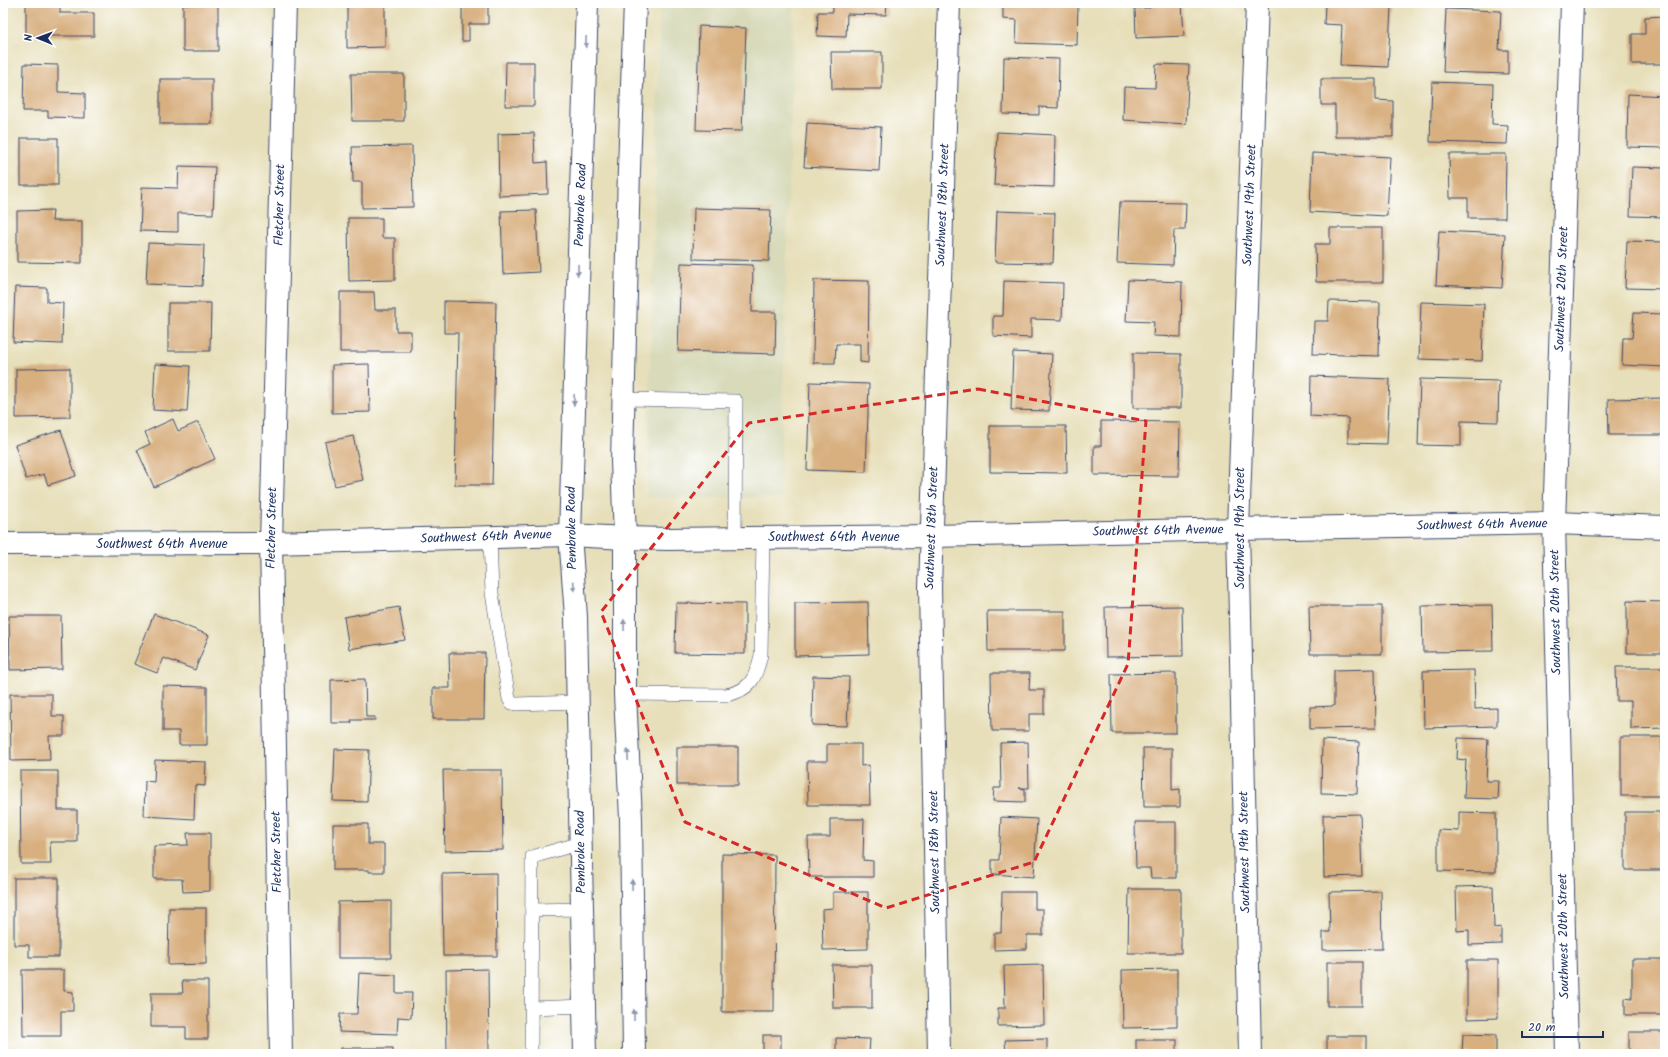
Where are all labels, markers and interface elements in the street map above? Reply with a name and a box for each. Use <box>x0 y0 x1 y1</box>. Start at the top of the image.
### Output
north arrow <box>18 18 58 58</box>
text: N <box>20 34 38 41</box>
one-way arrow <box>583 36 589 49</box>
street label: Southwest 18th Street <box>930 142 956 267</box>
street label: Southwest 19th Street <box>1237 143 1263 266</box>
street label: Pembroke Road <box>569 162 593 247</box>
street label: Fletcher Street <box>269 163 291 246</box>
street label: Southwest 20th Street <box>1549 225 1575 352</box>
one-way arrow <box>575 264 582 276</box>
one-way arrow <box>571 394 577 407</box>
street label: Southwest 18th Street <box>919 465 945 590</box>
street label: Southwest 19th Street <box>1230 466 1251 589</box>
street label: Fletcher Street <box>261 486 283 569</box>
street label: Pembroke Road <box>561 486 583 570</box>
street label: Southwest 64th Avenue <box>1416 513 1548 537</box>
street label: Southwest 64th Avenue <box>1092 519 1224 543</box>
street label: Southwest 64th Avenue <box>420 524 552 550</box>
street label: Southwest 64th Avenue <box>768 527 900 548</box>
street label: Southwest 64th Avenue <box>96 534 228 555</box>
street label: Southwest 20th Street <box>1544 548 1568 675</box>
one-way arrow <box>570 580 577 592</box>
one-way arrow <box>621 618 627 631</box>
one-way arrow <box>625 748 631 761</box>
street label: Southwest 18th Street <box>923 789 947 914</box>
street label: Southwest 19th Street <box>1233 790 1257 913</box>
street label: Fletcher Street <box>266 810 288 893</box>
street label: Pembroke Road <box>570 810 592 894</box>
street label: Southwest 20th Street <box>1552 872 1576 999</box>
one-way arrow <box>629 878 635 891</box>
one-way arrow <box>631 1008 637 1021</box>
scale bar <box>1522 1013 1603 1039</box>
text: 20 m <box>1528 1018 1556 1037</box>

